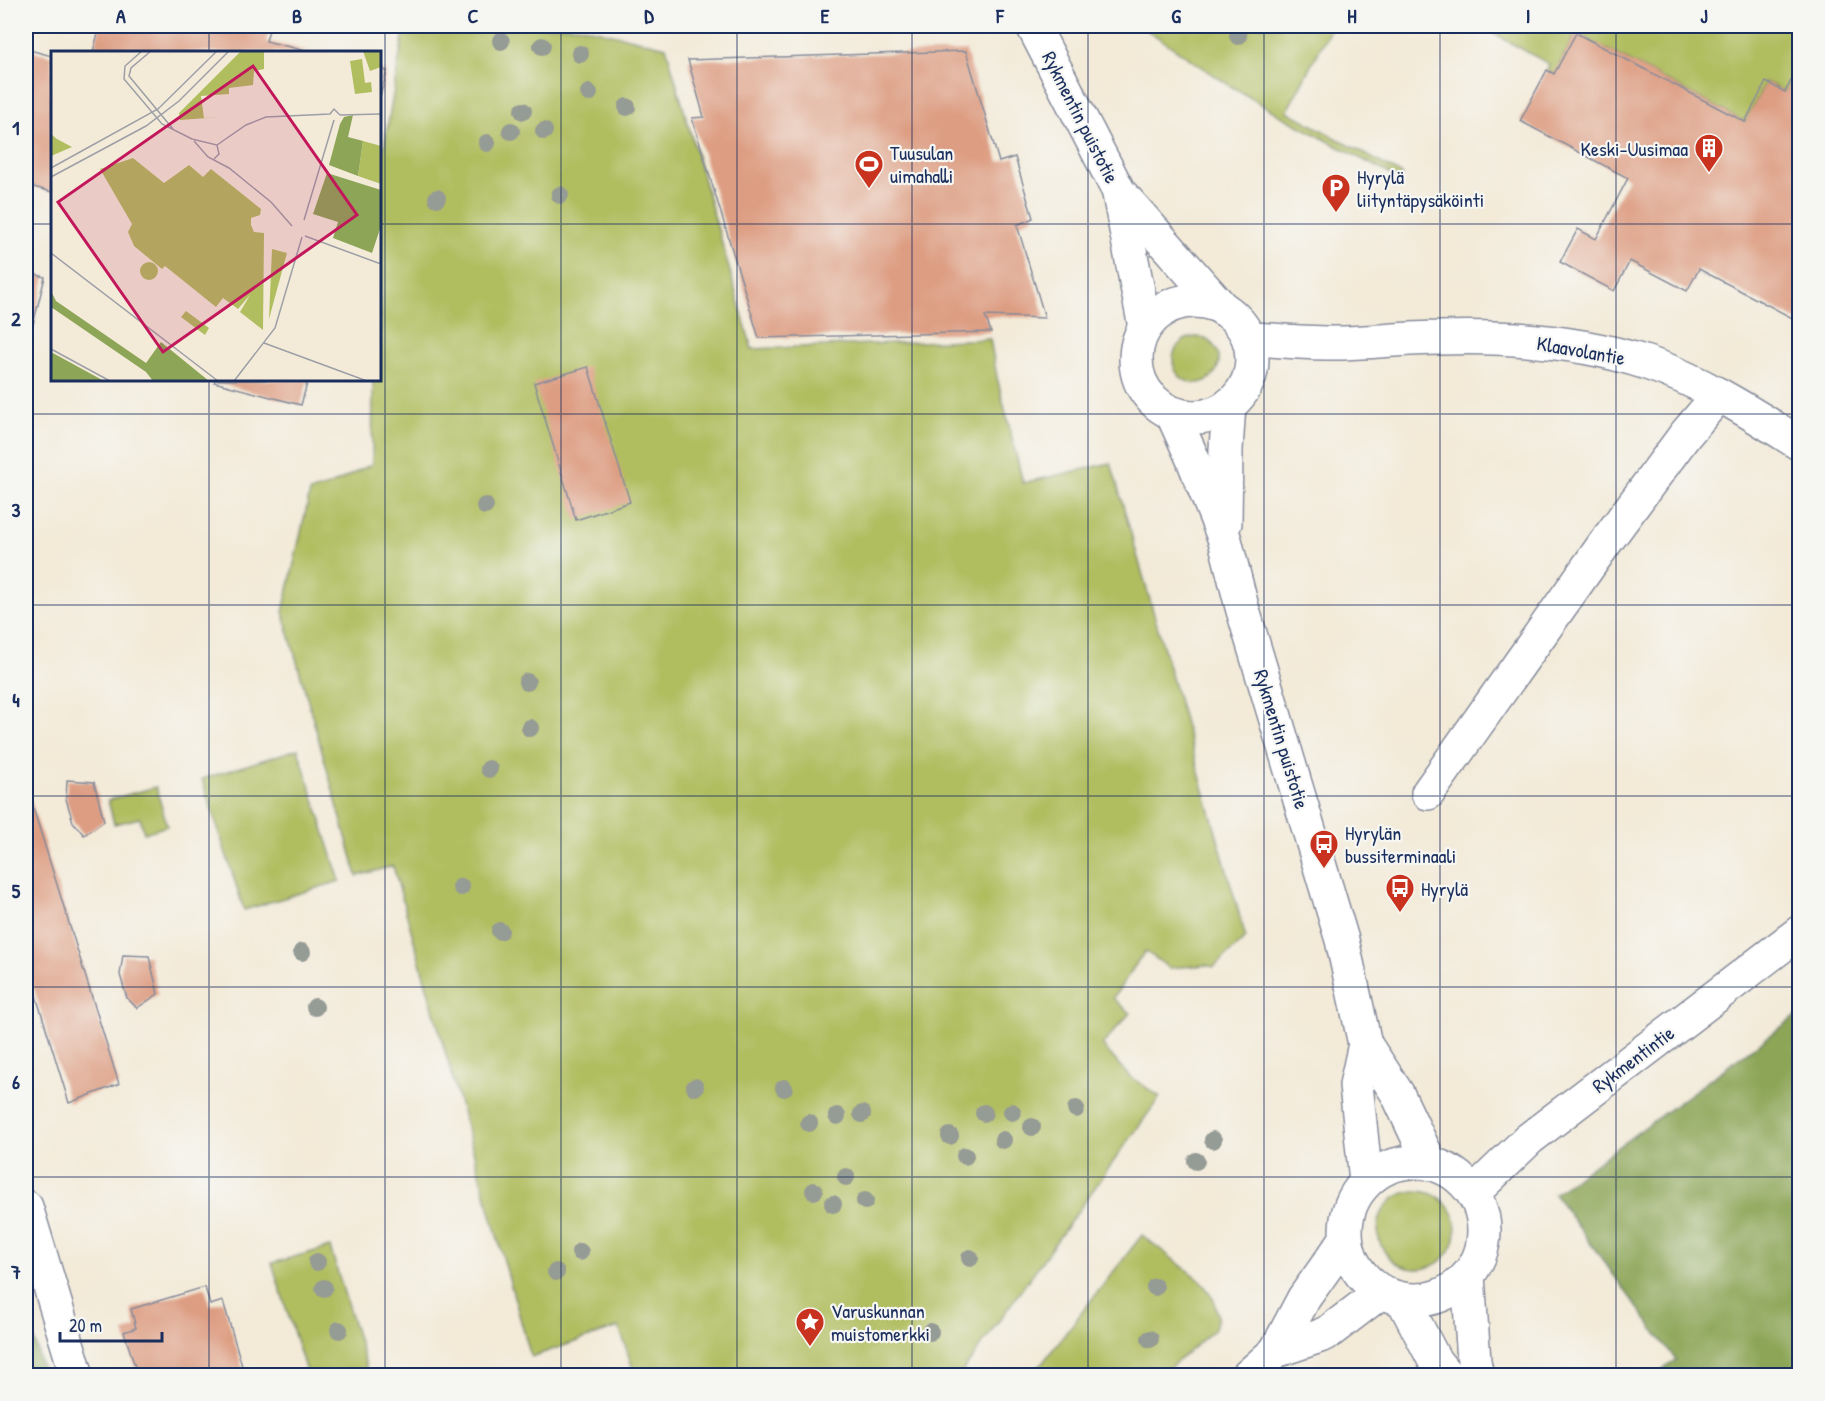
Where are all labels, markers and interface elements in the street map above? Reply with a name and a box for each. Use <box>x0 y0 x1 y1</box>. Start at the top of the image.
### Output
text: A <box>116 2 126 29</box>
text: B <box>292 2 302 29</box>
text: C <box>468 2 479 29</box>
text: D <box>644 2 654 29</box>
text: E <box>821 2 830 29</box>
text: F <box>995 2 1005 29</box>
text: G <box>1171 2 1181 29</box>
text: H <box>1347 2 1357 29</box>
text: I <box>1526 2 1530 29</box>
text: J <box>1700 2 1708 29</box>
street label: Rykmentin puistotie <box>1036 47 1126 188</box>
inset map <box>51 51 381 381</box>
text: 1 <box>12 114 20 141</box>
building icon: Keski-Uusimaa <box>1693 132 1725 174</box>
place label: Keski-Uusimaa <box>1581 135 1688 162</box>
place label: Tuusulan uimahalli <box>890 139 953 189</box>
sports icon: Tuusulan uimahalli <box>853 148 885 190</box>
place label: Hyrylä liityntäpysäköinti <box>1357 163 1484 213</box>
parking icon: Hyrylä liityntäpysäköinti <box>1320 172 1352 214</box>
text: 2 <box>11 305 21 332</box>
street label: Klaavolantie <box>1535 329 1627 371</box>
text: 3 <box>12 496 21 523</box>
street label: Rykmentin puistotie <box>1248 666 1316 812</box>
text: 4 <box>12 686 20 713</box>
place label: Hyrylän bussiterminaali <box>1345 819 1456 869</box>
bus stop icon: Hyrylän bussiterminaali <box>1308 828 1340 870</box>
bus stop icon: Hyrylä <box>1384 872 1416 914</box>
place label: Hyrylä <box>1421 875 1468 902</box>
text: 5 <box>12 877 21 904</box>
street label: Rykmentintie <box>1586 1019 1680 1099</box>
text: 6 <box>12 1068 20 1095</box>
text: 7 <box>10 1258 21 1285</box>
place label: Varuskunnan muistomerkki <box>831 1297 930 1347</box>
scale bar <box>60 1305 162 1343</box>
place icon: Varuskunnan muistomerkki <box>794 1306 826 1348</box>
text: 20 m <box>69 1313 102 1338</box>

